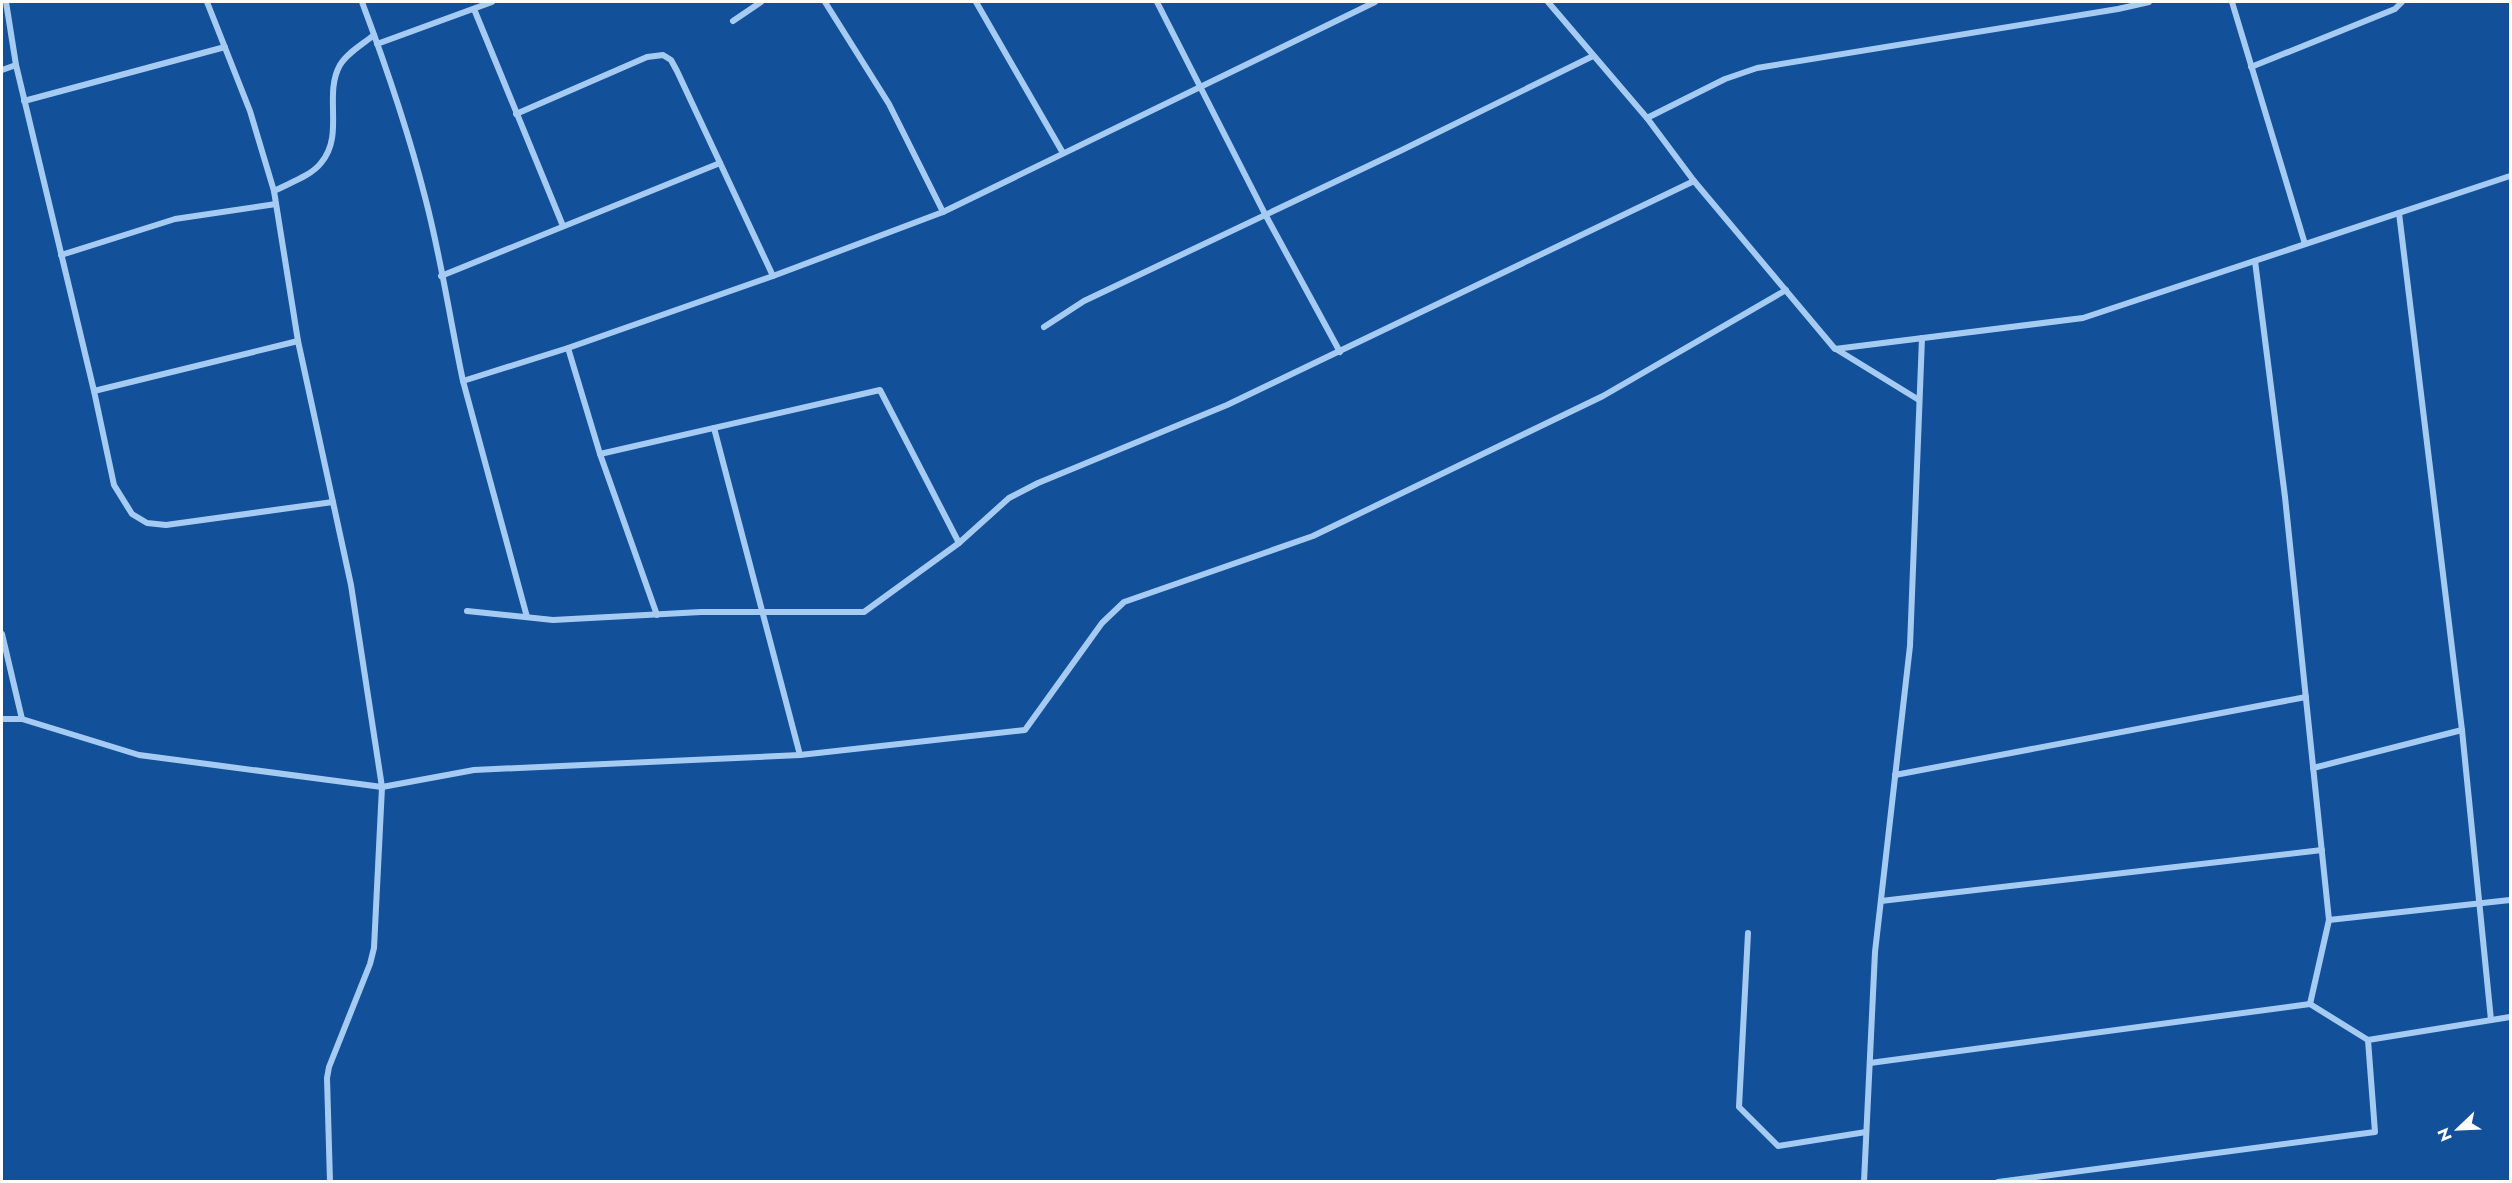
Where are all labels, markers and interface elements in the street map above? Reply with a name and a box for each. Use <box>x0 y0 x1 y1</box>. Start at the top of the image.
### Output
north arrow <box>2428 1099 2488 1159</box>
text: N <box>2432 1124 2458 1145</box>

